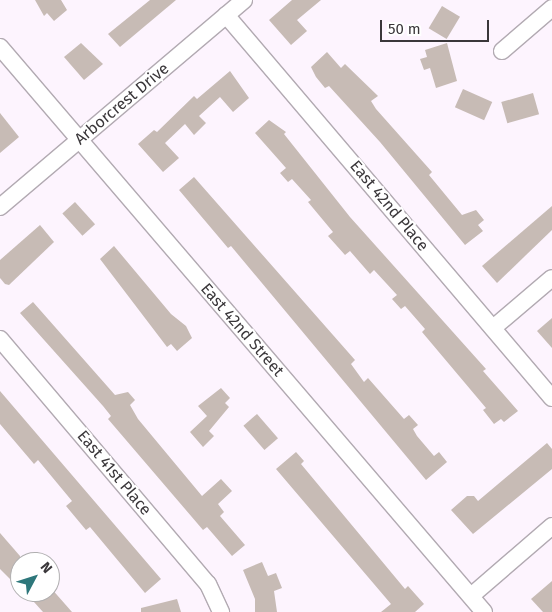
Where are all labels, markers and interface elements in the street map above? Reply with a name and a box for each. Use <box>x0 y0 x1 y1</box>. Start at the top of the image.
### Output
scale bar <box>382 10 491 42</box>
text: 50 m <box>388 20 421 38</box>
street label: Arborcrest Drive <box>71 59 173 149</box>
street label: East 42nd Place <box>346 157 432 255</box>
street label: East 42nd Street <box>196 280 288 380</box>
street label: East 41st Place <box>73 427 155 519</box>
north arrow <box>10 552 60 602</box>
text: N <box>37 559 56 577</box>

